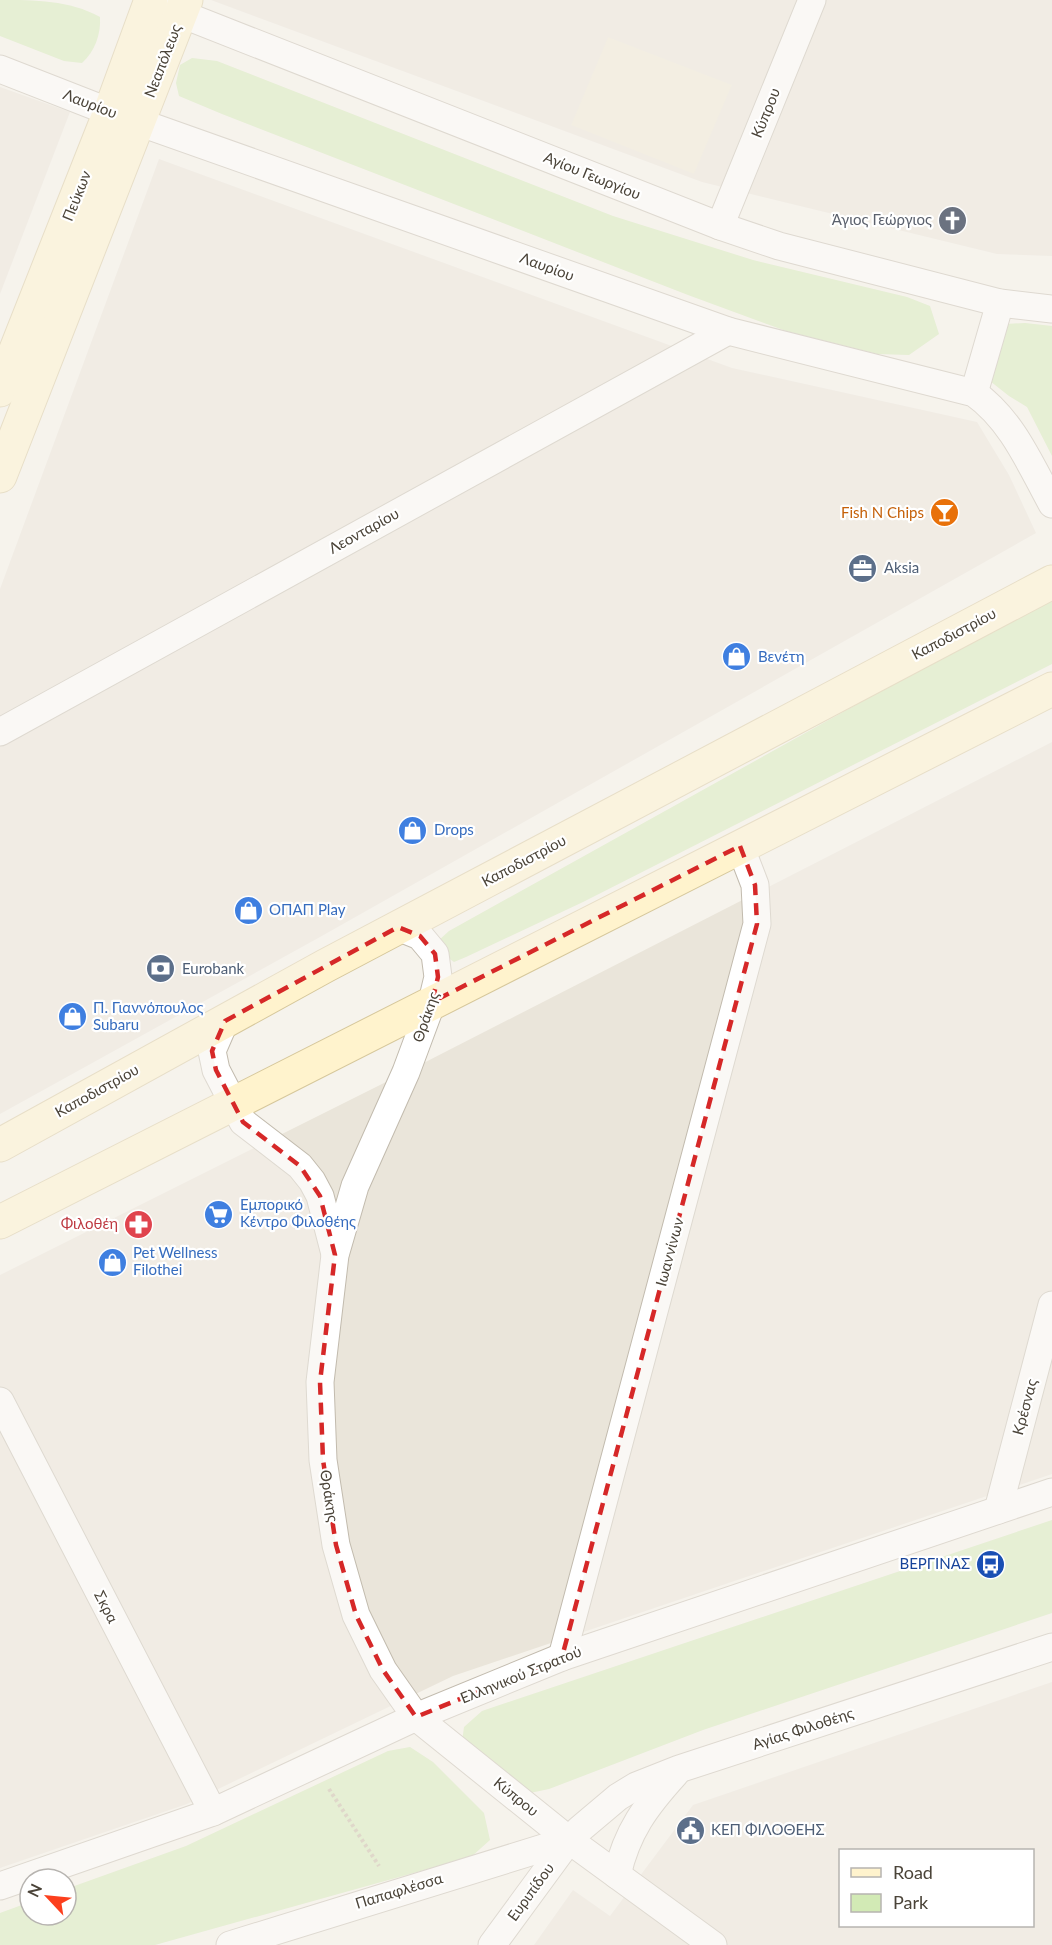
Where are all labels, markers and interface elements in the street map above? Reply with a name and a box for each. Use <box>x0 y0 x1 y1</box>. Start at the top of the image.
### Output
street label: Νεαπόλεως <box>140 21 184 100</box>
street label: Λαυρίου <box>61 85 120 122</box>
street label: Κύπρου <box>747 85 783 140</box>
street label: Αγίου Γεωργίου <box>541 147 643 203</box>
street label: Πεύκων <box>58 168 94 223</box>
church icon: Άγιος Γεώργιος <box>937 204 969 236</box>
place label: Άγιος Γεώργιος <box>832 210 932 228</box>
street label: Λαυρίου <box>518 248 577 284</box>
bar icon: Fish N Chips <box>929 497 961 529</box>
street label: Λεονταρίου <box>325 503 402 557</box>
place label: Fish N Chips <box>841 503 924 521</box>
office icon: Aksia <box>847 552 879 584</box>
place label: Aksia <box>884 558 919 576</box>
street label: Καποδιστρίου <box>908 603 999 663</box>
shop icon: Βενέτη <box>721 641 753 673</box>
place label: Βενέτη <box>758 647 804 665</box>
shop icon: Drops <box>397 814 429 846</box>
place label: Drops <box>434 820 474 838</box>
street label: Καποδιστρίου <box>478 830 569 890</box>
shop icon: ΟΠΑΠ Play <box>232 894 264 926</box>
place label: ΟΠΑΠ Play <box>269 900 346 918</box>
bank icon: Eurobank <box>145 953 177 985</box>
place label: Eurobank <box>182 959 245 977</box>
street label: Θράκης <box>408 989 442 1044</box>
place label: Π. Γιαννόπουλος Subaru <box>93 998 204 1033</box>
shop icon: Π. Γιαννόπουλος Subaru <box>56 1001 88 1033</box>
street label: Καποδιστρίου <box>51 1060 142 1121</box>
place label: Εμπορικό Κέντρο Φιλοθέης <box>240 1195 356 1230</box>
supermarket icon: Εμπορικό Κέντρο Φιλοθέης <box>203 1198 235 1230</box>
pharmacy icon: Φιλοθέη <box>123 1208 155 1240</box>
place label: Φιλοθέη <box>61 1214 118 1232</box>
street label: Ιωαννίνων <box>651 1215 687 1288</box>
place label: Pet Wellness Filothei <box>133 1243 217 1278</box>
shop icon: Pet Wellness Filothei <box>96 1246 128 1278</box>
street label: Κρέσνας <box>1008 1377 1040 1437</box>
street label: Θράκης <box>317 1469 343 1523</box>
bus stop icon: ΒΕΡΓΙΝΑΣ <box>975 1548 1007 1580</box>
place label: ΒΕΡΓΙΝΑΣ <box>899 1554 970 1572</box>
street label: Σκρα <box>91 1587 123 1626</box>
street label: Ελληνικού Στρατού <box>457 1642 584 1707</box>
street label: Αγίας Φιλοθέης <box>750 1703 856 1753</box>
street label: Κύπρου <box>491 1773 543 1820</box>
public building icon: ΚΕΠ ΦΙΛΟΘΕΗΣ <box>674 1814 706 1846</box>
place label: ΚΕΠ ΦΙΛΟΘΕΗΣ <box>711 1820 825 1838</box>
legend <box>839 1849 1034 1927</box>
street label: Ευριπίδου <box>503 1859 557 1924</box>
text: Road <box>893 1861 933 1883</box>
north arrow <box>18 1867 78 1927</box>
street label: Παπαφλέσσα <box>353 1868 445 1912</box>
text: N <box>23 1881 45 1900</box>
text: Park <box>893 1891 929 1913</box>

